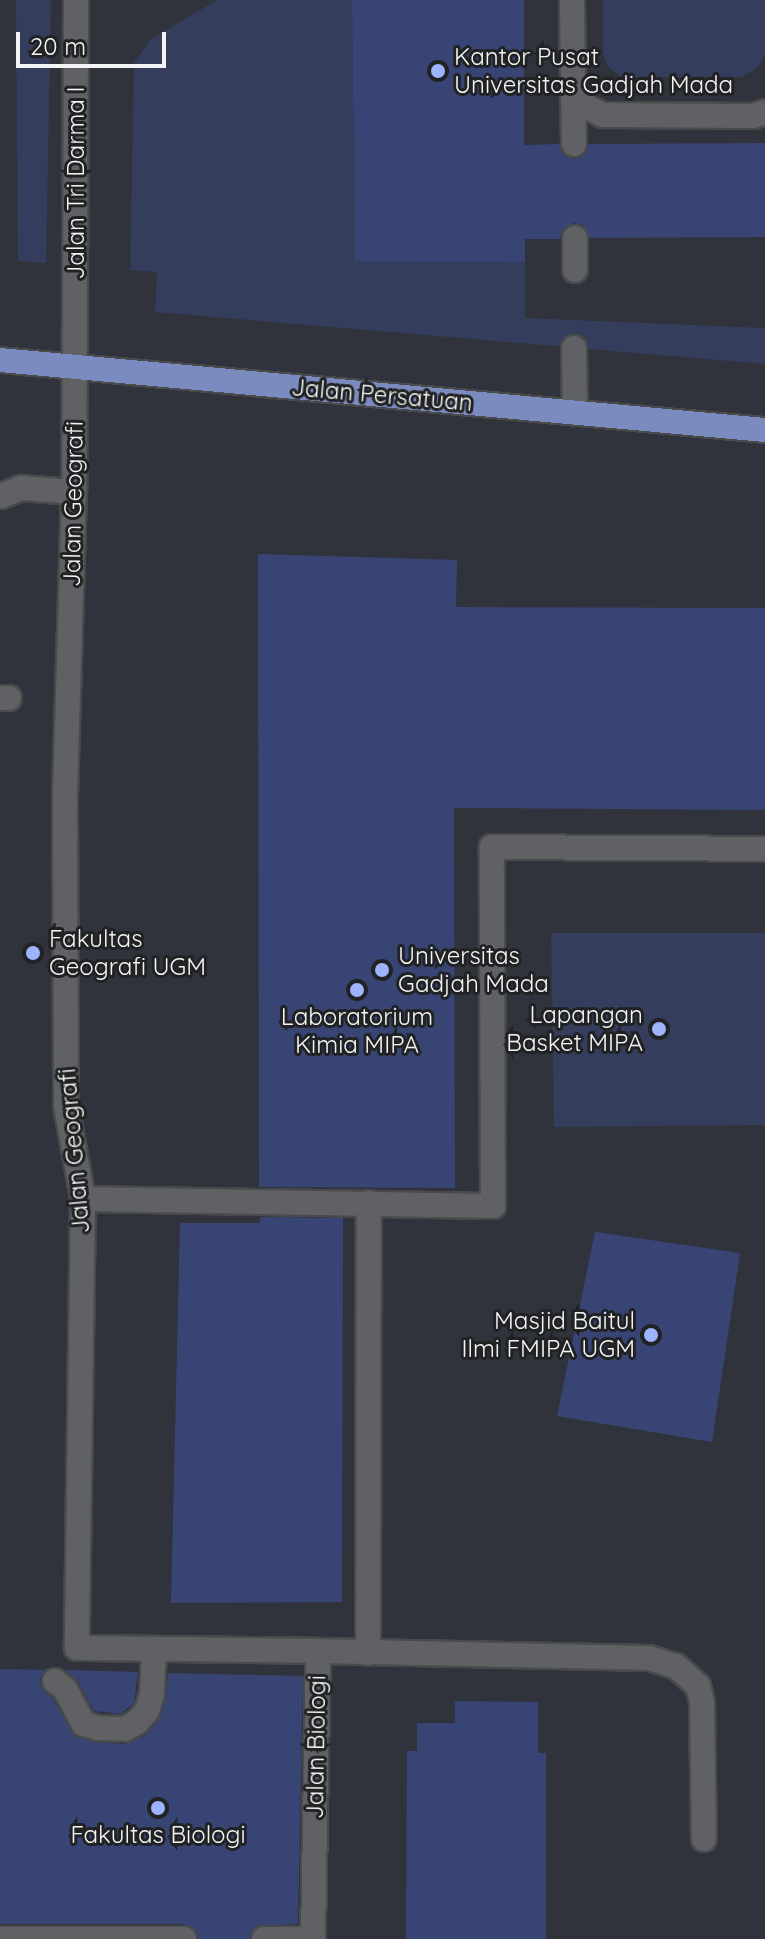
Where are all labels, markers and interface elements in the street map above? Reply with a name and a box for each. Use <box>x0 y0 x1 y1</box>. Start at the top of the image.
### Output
scale bar <box>20 16 170 66</box>
text: 20 m <box>30 31 86 61</box>
place label: Kantor Pusat Universitas Gadjah Mada <box>454 43 733 99</box>
marker: Kantor Pusat Universitas Gadjah Mada <box>429 62 447 80</box>
street label: Jalan Tri Darma I <box>62 87 90 279</box>
street label: Jalan Persatuan <box>290 373 474 417</box>
street label: Jalan Geografi <box>57 421 89 587</box>
place label: Fakultas Geografi UGM <box>49 925 206 981</box>
place label: Universitas Gadjah Mada <box>398 942 549 998</box>
marker: Fakultas Geografi UGM <box>24 944 42 962</box>
marker: Universitas Gadjah Mada <box>373 961 391 979</box>
marker: Laboratorium Kimia MIPA <box>348 981 366 999</box>
place label: Lapangan Basket MIPA <box>506 1001 643 1057</box>
place label: Laboratorium Kimia MIPA <box>281 1003 433 1059</box>
marker: Lapangan Basket MIPA <box>650 1020 668 1038</box>
street label: Jalan Geografi <box>52 1067 96 1235</box>
place label: Masjid Baitul Ilmi FMIPA UGM <box>461 1307 635 1363</box>
marker: Masjid Baitul Ilmi FMIPA UGM <box>642 1326 660 1344</box>
street label: Jalan Biologi <box>300 1675 332 1819</box>
marker: Fakultas Biologi <box>149 1799 167 1817</box>
place label: Fakultas Biologi <box>70 1821 246 1849</box>

